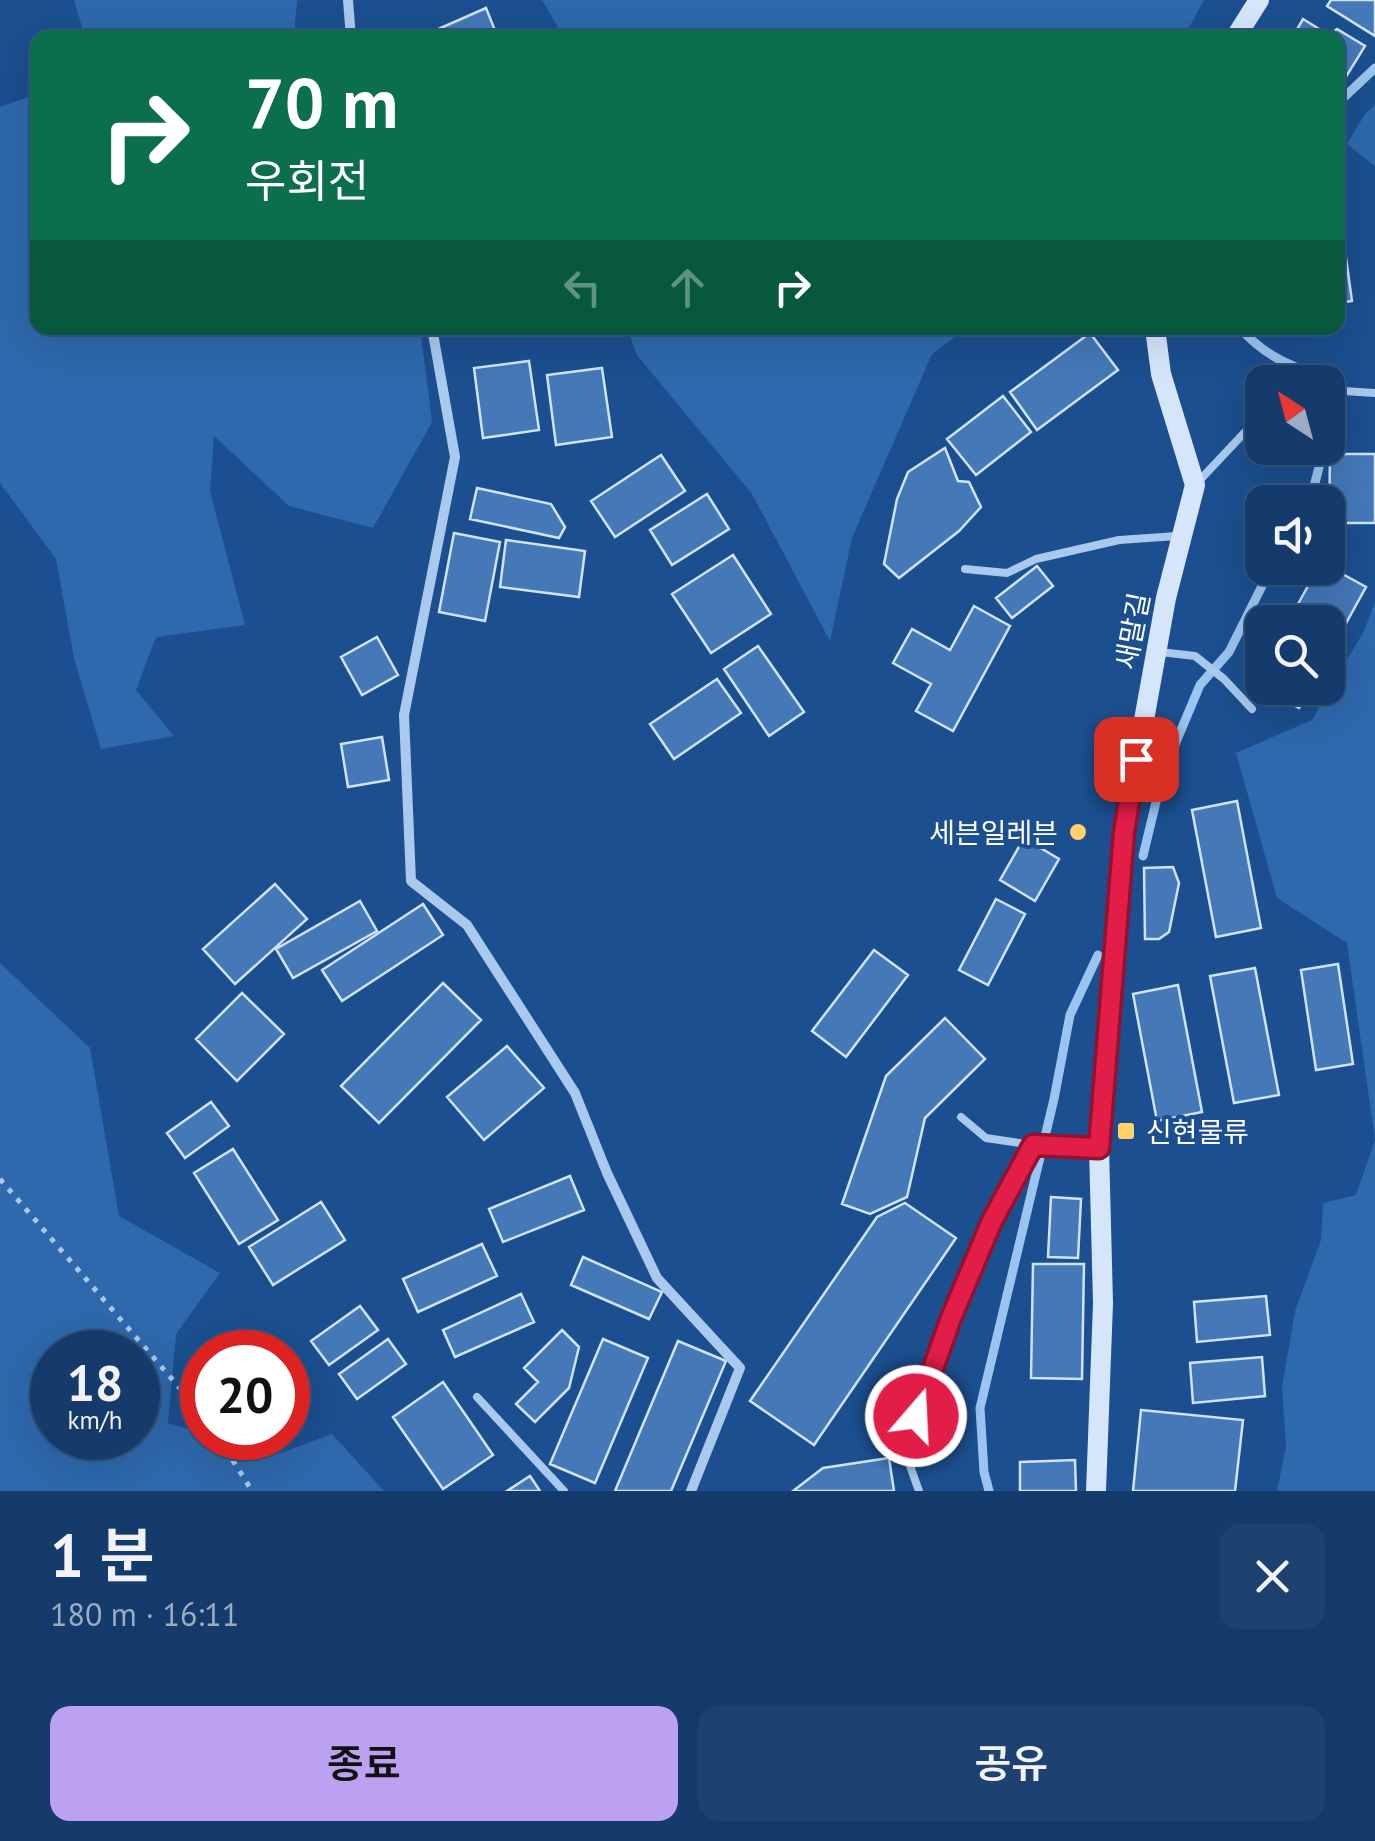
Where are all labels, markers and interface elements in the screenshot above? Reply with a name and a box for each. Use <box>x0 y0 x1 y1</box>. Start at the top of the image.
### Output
text: 70 m <box>245 57 398 147</box>
icon: right <box>80 70 210 200</box>
text: 우회전 <box>245 151 369 209</box>
icon: left <box>555 260 610 315</box>
icon: ahead <box>660 260 715 315</box>
icon: right <box>765 260 820 315</box>
north arrow <box>1245 365 1345 465</box>
map controls <box>1245 365 1345 705</box>
button: sound <box>1245 485 1345 585</box>
street label: 새말길 <box>1106 590 1158 672</box>
button: search <box>1245 605 1345 705</box>
pin <box>1094 717 1179 802</box>
icon: arrive <box>1109 732 1164 787</box>
place label: 세븐일레븐 <box>929 814 1058 851</box>
marker: 세븐일레븐 <box>1067 821 1089 843</box>
place label: 신현물류 <box>1146 1113 1249 1150</box>
marker: 신현물류 <box>1115 1120 1137 1142</box>
speed limit sign: 20 <box>180 1330 310 1460</box>
text: 18 <box>67 1350 123 1415</box>
position arrow <box>864 1364 968 1468</box>
text: km/h <box>68 1404 122 1436</box>
text: 1 분 <box>50 1516 154 1594</box>
button: close <box>1220 1524 1325 1629</box>
text: 180 m · 16:11 <box>50 1593 239 1635</box>
button: 종료 <box>50 1706 678 1821</box>
button: 공유 <box>698 1706 1325 1821</box>

